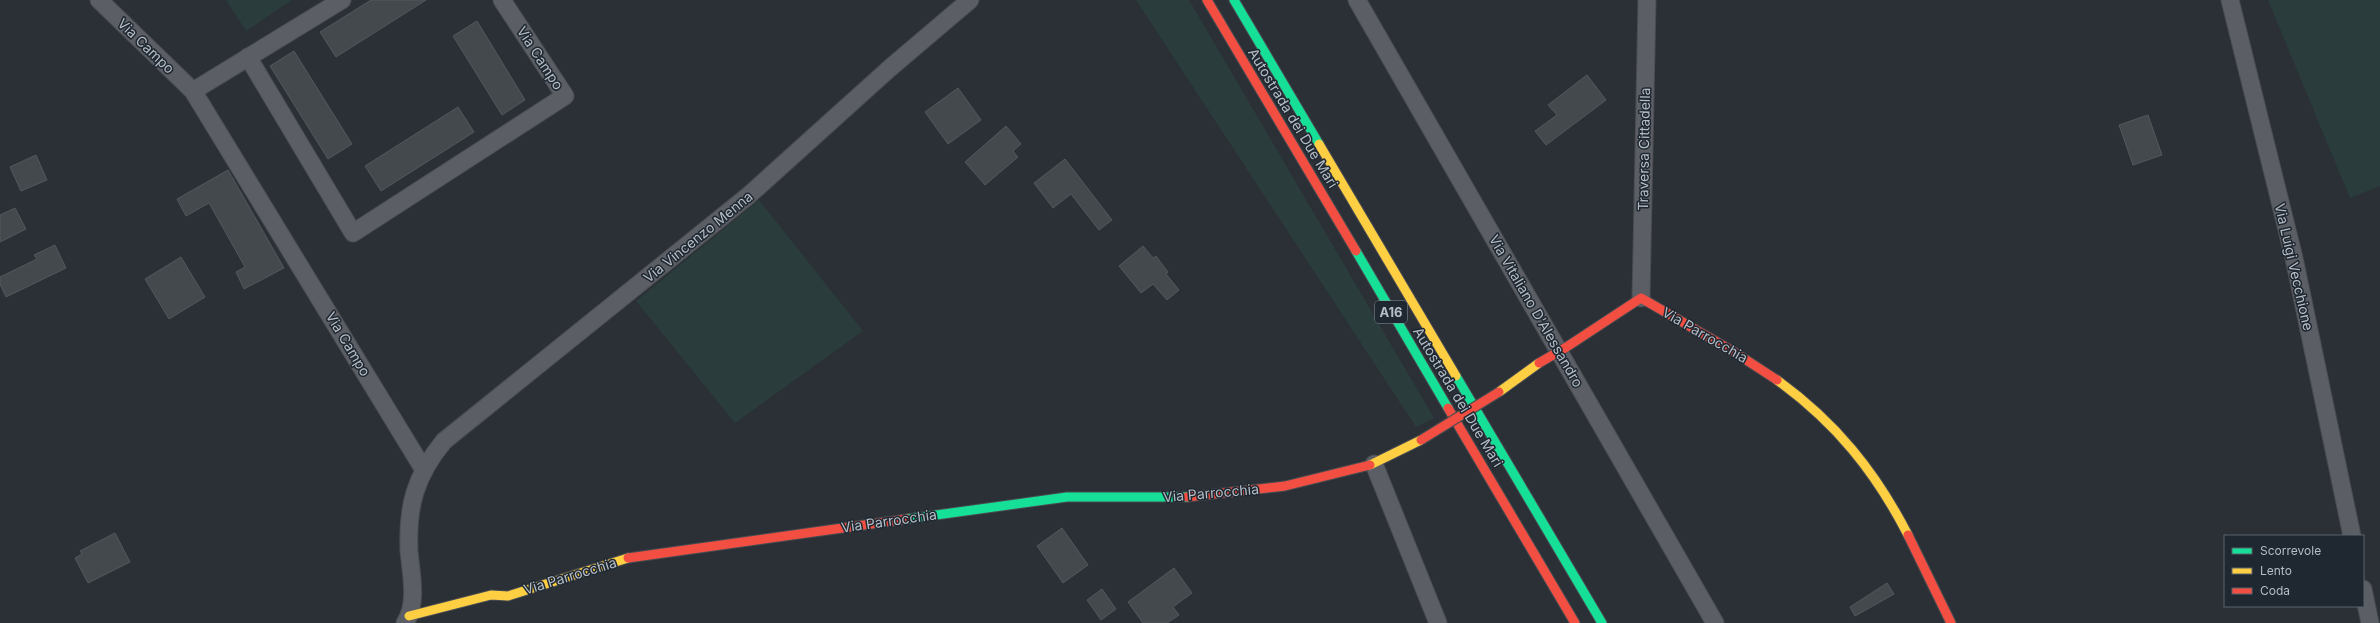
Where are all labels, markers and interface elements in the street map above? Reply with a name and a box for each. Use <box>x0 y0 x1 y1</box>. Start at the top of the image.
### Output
street label: Via Campo <box>114 14 178 77</box>
street label: Via Campo <box>514 23 567 93</box>
street label: Autostrada dei Due Mari <box>1245 45 1342 191</box>
street label: Traversa Cittadella <box>1634 87 1653 211</box>
street label: Via Vincenzo Menna <box>640 187 756 286</box>
street label: Via Luigi Vecchione <box>2272 202 2317 332</box>
street label: Via Vitaliano D'Alessandro <box>1486 232 1587 390</box>
road number: A16 <box>1375 301 1407 323</box>
street label: Via Parrocchia <box>1659 303 1751 366</box>
street label: Via Campo <box>323 308 374 379</box>
street label: Autostrada dei Due Mari <box>1410 324 1507 470</box>
street label: Via Parrocchia <box>1162 480 1260 505</box>
street label: Via Parrocchia <box>840 505 938 536</box>
legend <box>2224 535 2364 607</box>
text: Scorrevole <box>2260 543 2321 558</box>
street label: Via Parrocchia <box>521 553 618 598</box>
text: Lento <box>2260 563 2292 578</box>
text: Coda <box>2260 583 2290 598</box>

